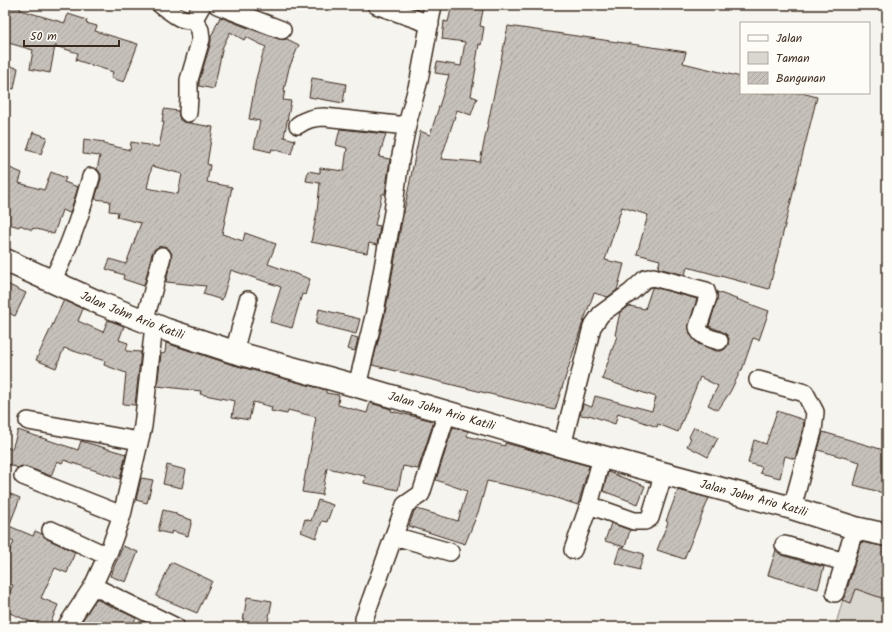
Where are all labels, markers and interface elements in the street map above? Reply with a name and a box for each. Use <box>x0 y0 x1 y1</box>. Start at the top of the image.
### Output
scale bar <box>24 22 119 48</box>
legend <box>740 22 870 94</box>
text: 50 m <box>30 27 57 46</box>
text: Jalan <box>776 29 802 48</box>
text: Taman <box>776 49 810 68</box>
text: Bangunan <box>776 69 826 88</box>
street label: Jalan John Ario Katili <box>77 286 188 345</box>
street label: Jalan John Ario Katili <box>386 386 498 436</box>
street label: Jalan John Ario Katili <box>698 474 811 522</box>

